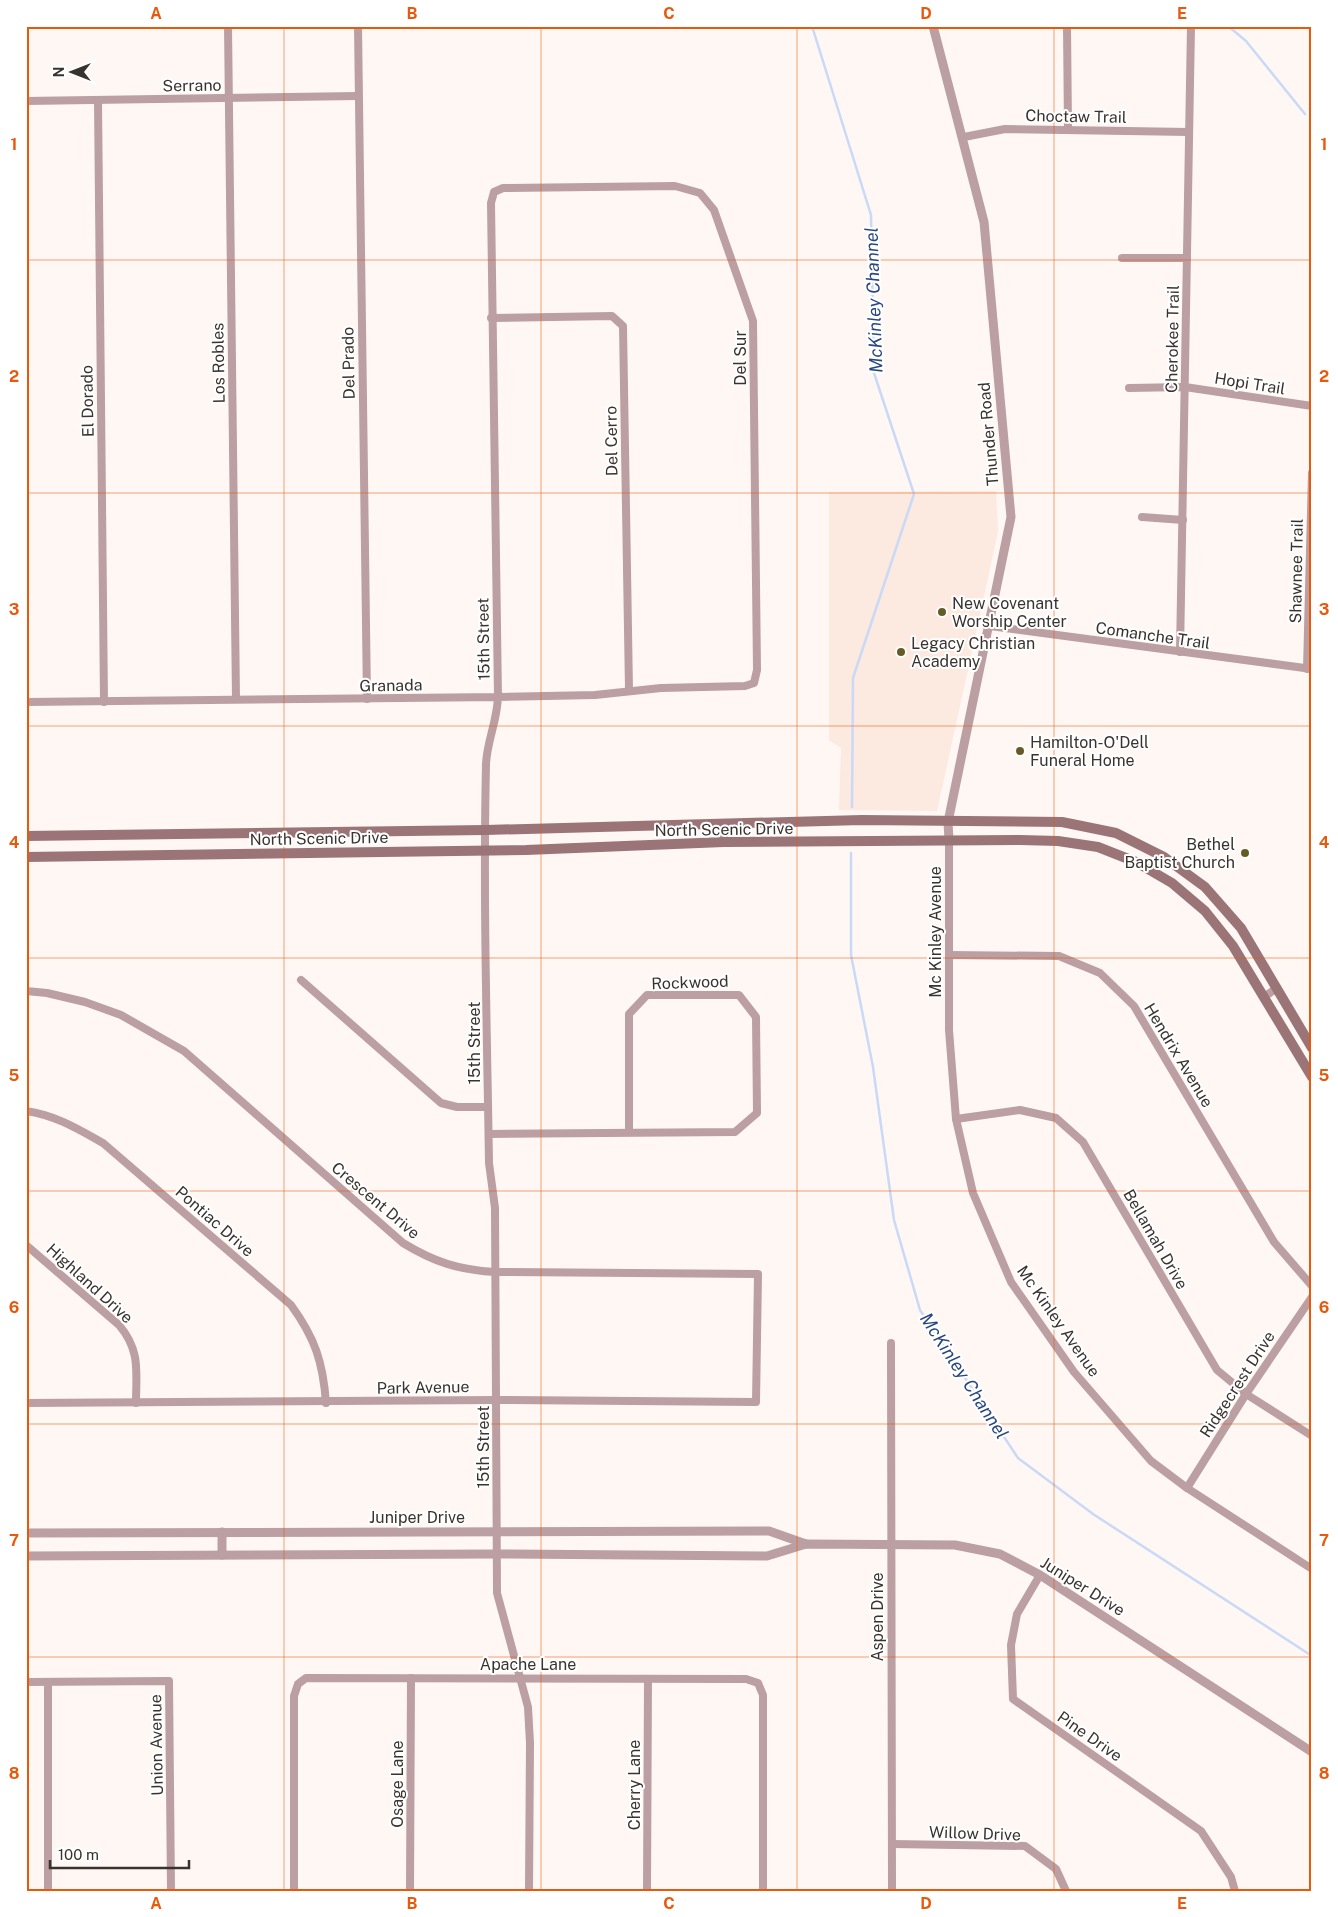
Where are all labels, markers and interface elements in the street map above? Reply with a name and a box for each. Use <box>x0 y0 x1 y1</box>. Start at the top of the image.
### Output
text: A <box>150 4 162 23</box>
text: B <box>407 4 418 23</box>
text: C <box>663 4 675 23</box>
text: D <box>920 4 932 23</box>
text: E <box>1177 4 1187 23</box>
north arrow <box>48 48 98 98</box>
text: N <box>51 67 67 77</box>
street label: Serrano <box>162 75 222 96</box>
street label: Choctaw Trail <box>1025 106 1127 127</box>
text: 1 <box>11 135 17 154</box>
text: 1 <box>1321 135 1327 154</box>
water label: McKinley Channel <box>860 227 887 373</box>
street label: Cherokee Trail <box>1162 285 1183 393</box>
street label: Los Robles <box>208 323 229 403</box>
street label: Del Prado <box>338 327 359 399</box>
street label: Del Sur <box>731 330 750 386</box>
street label: El Dorado <box>77 365 98 437</box>
text: 2 <box>9 367 19 386</box>
text: 2 <box>1319 367 1329 386</box>
street label: Hopi Trail <box>1213 369 1287 398</box>
street label: Thunder Road <box>975 381 1002 487</box>
street label: Del Cerro <box>601 406 622 476</box>
street label: Shawnee Trail <box>1286 518 1307 624</box>
place label: New Covenant Worship Center <box>952 594 1067 631</box>
street label: 15th Street <box>473 597 494 681</box>
text: 3 <box>9 600 19 619</box>
text: 3 <box>1319 600 1329 619</box>
marker: New Covenant Worship Center <box>936 606 948 618</box>
street label: Comanche Trail <box>1095 618 1211 653</box>
place label: Legacy Christian Academy <box>911 634 1035 671</box>
marker: Legacy Christian Academy <box>895 646 907 658</box>
street label: Granada <box>359 675 423 696</box>
place label: Hamilton-O'Dell Funeral Home <box>1030 733 1149 770</box>
marker: Hamilton-O'Dell Funeral Home <box>1014 745 1026 757</box>
street label: North Scenic Drive <box>654 819 794 840</box>
street label: North Scenic Drive <box>249 828 389 849</box>
text: 4 <box>9 833 20 852</box>
text: 4 <box>1319 833 1330 852</box>
place label: Bethel Baptist Church <box>1124 835 1235 872</box>
marker: Bethel Baptist Church <box>1239 847 1251 859</box>
street label: Mc Kinley Avenue <box>926 866 945 998</box>
street label: Rockwood <box>651 972 729 993</box>
street label: Hendrix Avenue <box>1140 1000 1217 1111</box>
street label: 15th Street <box>465 1002 484 1084</box>
text: 5 <box>9 1066 20 1085</box>
text: 5 <box>1319 1066 1330 1085</box>
street label: Crescent Drive <box>328 1158 424 1243</box>
street label: Pontiac Drive <box>172 1182 258 1261</box>
street label: Bellamah Drive <box>1119 1186 1192 1293</box>
street label: Highland Drive <box>42 1240 137 1327</box>
street label: Mc Kinley Avenue <box>1013 1262 1104 1381</box>
text: 6 <box>9 1298 19 1317</box>
text: 6 <box>1319 1298 1329 1317</box>
water label: McKinley Channel <box>916 1309 1013 1443</box>
street label: Ridgecrest Drive <box>1196 1328 1279 1441</box>
street label: Park Avenue <box>376 1377 470 1398</box>
street label: 15th Street <box>474 1406 493 1488</box>
street label: Juniper Drive <box>369 1508 465 1527</box>
text: 7 <box>9 1531 19 1550</box>
text: 7 <box>1319 1531 1329 1550</box>
street label: Juniper Drive <box>1037 1553 1128 1620</box>
street label: Aspen Drive <box>868 1572 887 1662</box>
street label: Apache Lane <box>480 1655 576 1674</box>
street label: Union Avenue <box>146 1694 167 1796</box>
street label: Pine Drive <box>1054 1707 1126 1766</box>
street label: Osage Lane <box>388 1740 407 1828</box>
street label: Cherry Lane <box>625 1740 644 1830</box>
text: 8 <box>9 1764 20 1783</box>
text: 8 <box>1319 1764 1330 1783</box>
street label: Willow Drive <box>929 1822 1021 1845</box>
scale bar <box>50 1837 189 1869</box>
text: 100 m <box>58 1846 99 1863</box>
text: A <box>150 1894 162 1913</box>
text: B <box>407 1894 418 1913</box>
text: C <box>663 1894 675 1913</box>
text: D <box>920 1894 932 1913</box>
text: E <box>1177 1894 1187 1913</box>

